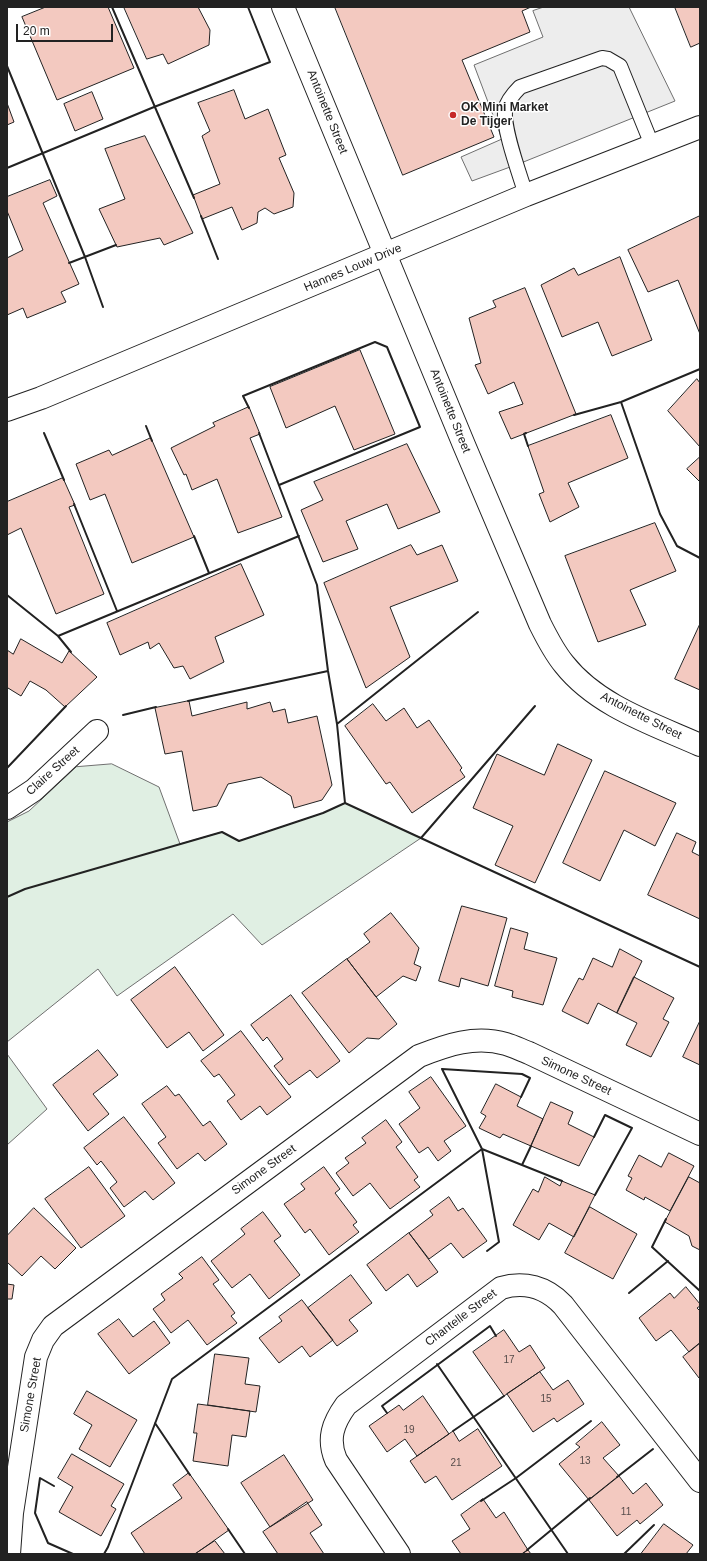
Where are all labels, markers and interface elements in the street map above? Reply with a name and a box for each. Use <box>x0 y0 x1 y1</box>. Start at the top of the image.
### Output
scale bar <box>18 16 115 42</box>
text: 20 m <box>23 24 50 38</box>
street label: Antoinette Street <box>304 68 350 156</box>
place label: OK Mini Market De Tijger <box>461 101 548 129</box>
marker: OK Mini Market De Tijger <box>448 110 458 120</box>
street label: Hannes Louw Drive <box>302 241 404 295</box>
street label: Antoinette Street <box>427 367 473 455</box>
street label: Antoinette Street <box>598 689 684 743</box>
street label: Claire Street <box>23 743 83 799</box>
street label: Simone Street <box>539 1053 613 1099</box>
street label: Simone Street <box>229 1142 299 1198</box>
street label: Chantelle Street <box>422 1286 500 1350</box>
house number: 17 <box>503 1354 515 1366</box>
street label: Simone Street <box>17 1356 45 1434</box>
house number: 15 <box>540 1393 552 1405</box>
house number: 19 <box>403 1424 415 1436</box>
house number: 13 <box>579 1455 591 1467</box>
house number: 21 <box>450 1457 462 1469</box>
house number: 11 <box>621 1506 631 1518</box>

